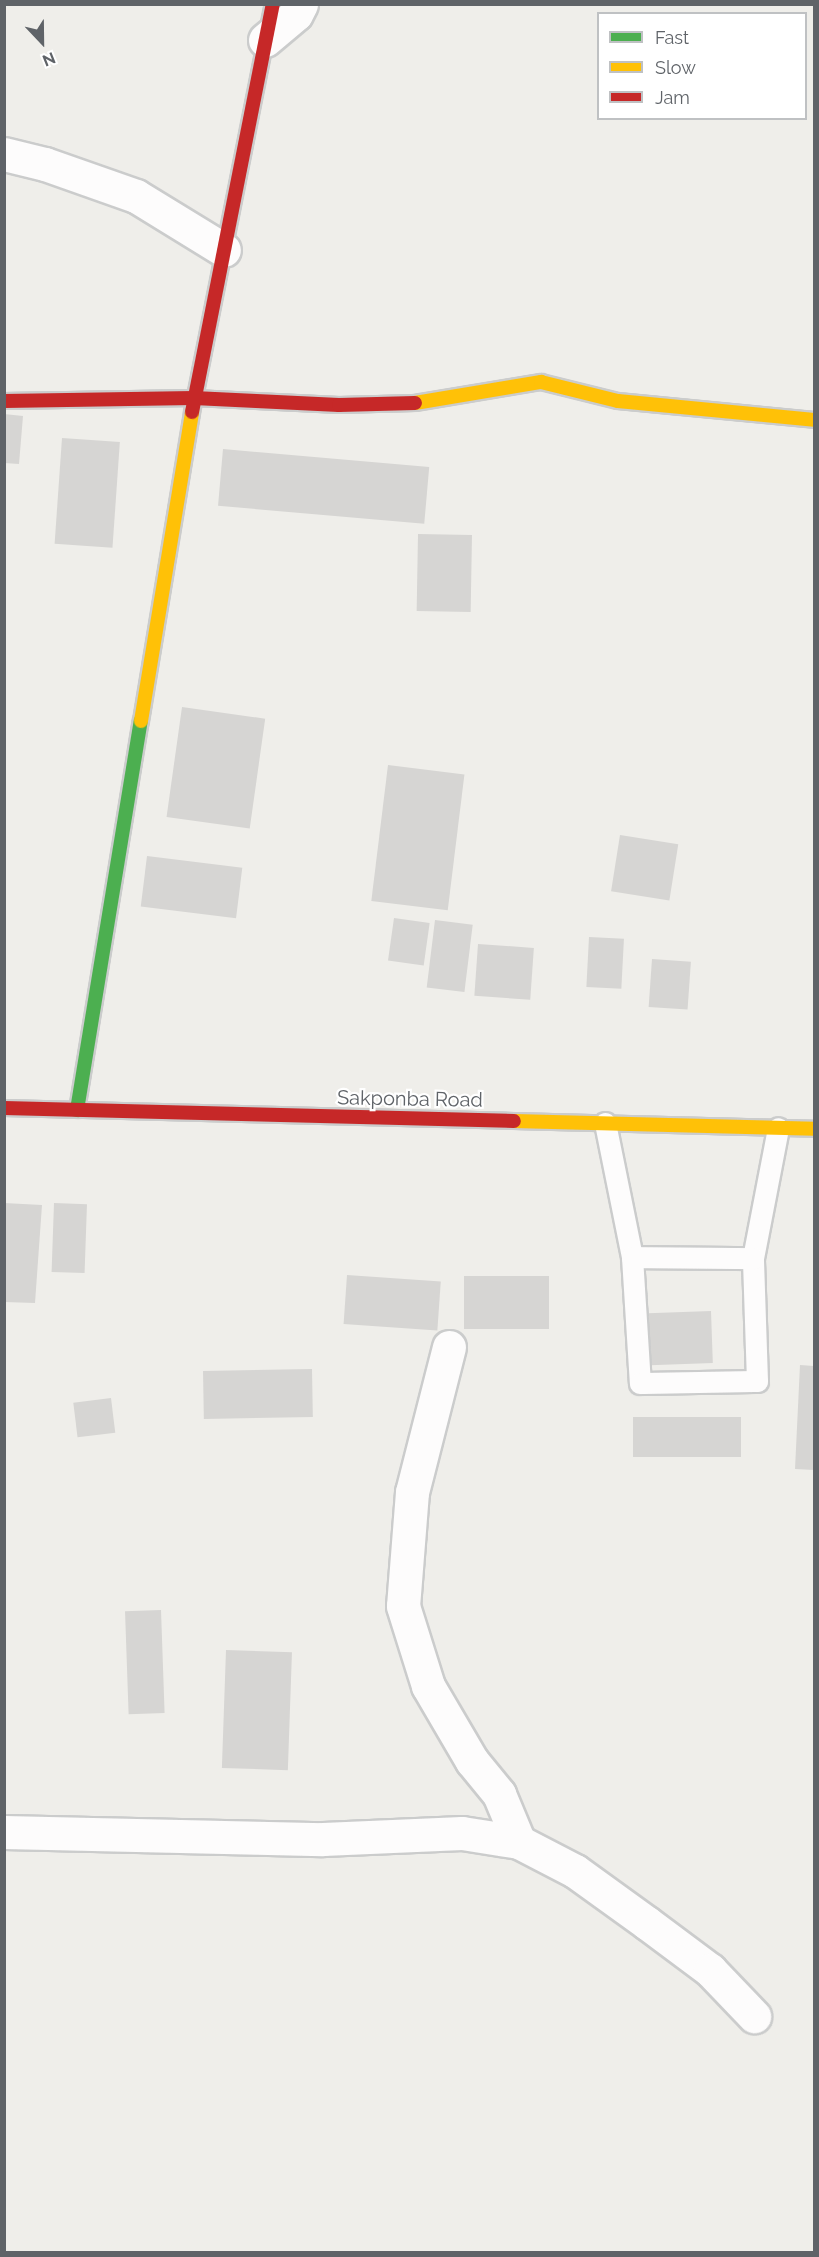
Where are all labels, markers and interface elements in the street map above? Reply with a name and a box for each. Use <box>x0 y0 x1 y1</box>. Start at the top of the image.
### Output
north arrow <box>12 12 72 72</box>
legend <box>597 12 807 120</box>
text: Fast <box>655 27 689 48</box>
text: N <box>40 48 58 70</box>
text: Slow <box>655 57 696 78</box>
text: Jam <box>655 87 690 108</box>
street label: Sakponba Road <box>337 1086 483 1112</box>

